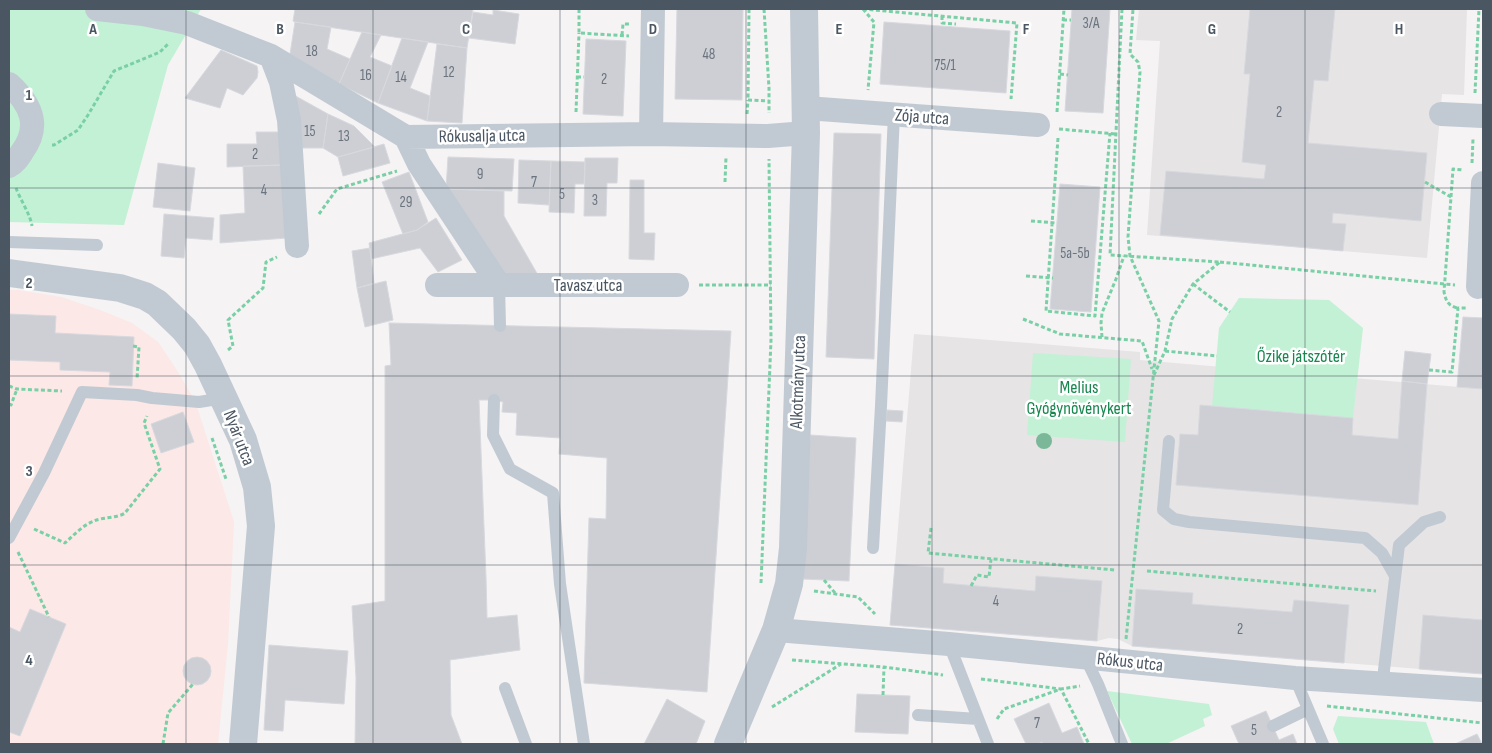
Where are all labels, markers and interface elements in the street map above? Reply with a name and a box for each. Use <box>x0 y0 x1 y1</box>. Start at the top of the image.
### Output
house number: 3/A <box>1083 14 1100 33</box>
text: A <box>88 20 97 39</box>
text: B <box>276 20 284 39</box>
text: C <box>462 20 470 39</box>
text: D <box>649 20 657 39</box>
text: E <box>836 20 843 39</box>
text: F <box>1023 20 1030 39</box>
text: G <box>1208 20 1216 39</box>
text: H <box>1395 20 1403 39</box>
house number: 18 <box>306 42 318 61</box>
house number: 48 <box>703 45 715 64</box>
house number: 75/1 <box>934 56 957 75</box>
house number: 12 <box>443 63 455 82</box>
house number: 16 <box>360 66 372 85</box>
house number: 14 <box>395 68 407 87</box>
house number: 2 <box>601 70 607 89</box>
text: 1 <box>26 86 33 105</box>
house number: 2 <box>1276 103 1282 122</box>
street label: Zója utca <box>894 105 950 129</box>
house number: 15 <box>304 122 316 141</box>
street label: Rókusalja utca <box>438 125 526 147</box>
house number: 13 <box>338 127 350 146</box>
house number: 2 <box>252 145 258 164</box>
house number: 9 <box>477 165 483 184</box>
house number: 7 <box>531 173 537 192</box>
house number: 4 <box>261 181 267 200</box>
house number: 5 <box>559 185 565 204</box>
house number: 3 <box>592 191 598 210</box>
house number: 29 <box>400 193 412 212</box>
house number: 5a-5b <box>1060 244 1090 263</box>
text: 2 <box>25 274 33 293</box>
street label: Tavasz utca <box>554 275 623 296</box>
street label: Alkotmány utca <box>786 335 810 430</box>
park label: Őzike játszótér <box>1257 346 1345 367</box>
park label: Melius Gyógynövénykert <box>1026 377 1132 419</box>
street label: Nyár utca <box>219 407 259 469</box>
text: 3 <box>25 462 33 481</box>
house number: 4 <box>993 592 999 611</box>
house number: 2 <box>1237 620 1243 639</box>
street label: Rókus utca <box>1096 648 1164 676</box>
text: 4 <box>25 651 33 670</box>
house number: 7 <box>1034 714 1040 733</box>
house number: 5 <box>1251 721 1257 740</box>

